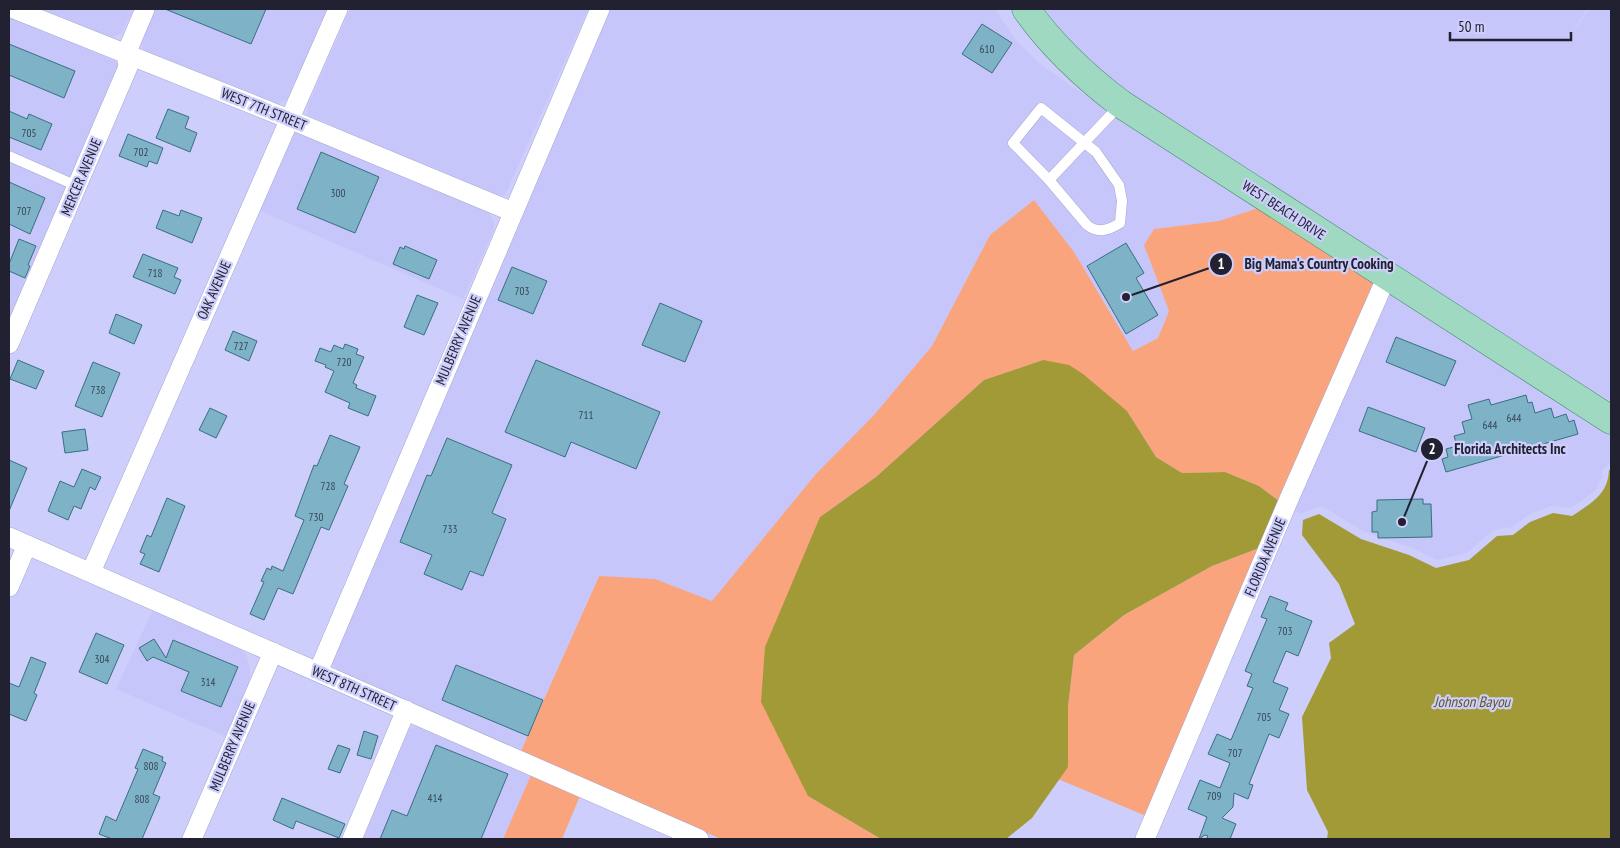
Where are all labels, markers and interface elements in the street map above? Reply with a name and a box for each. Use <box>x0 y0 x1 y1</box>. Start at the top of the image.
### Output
scale bar <box>1450 10 1571 42</box>
text: 50 m <box>1458 17 1484 36</box>
house number: 610 <box>980 42 994 56</box>
street label: WEST 7TH STREET <box>219 84 310 135</box>
house number: 705 <box>22 126 36 140</box>
street label: MERCER AVENUE <box>57 136 105 218</box>
house number: 702 <box>134 145 148 159</box>
street label: WEST BEACH DRIVE <box>1239 176 1329 244</box>
house number: 300 <box>331 186 345 200</box>
house number: 707 <box>17 204 31 218</box>
callout: Big Mama's Country Cooking <box>1209 249 1404 279</box>
text: 1 <box>1217 254 1225 273</box>
text: Big Mama's Country Cooking <box>1244 254 1394 273</box>
street label: OAK AVENUE <box>193 258 235 322</box>
house number: 718 <box>148 266 162 280</box>
house number: 703 <box>515 284 529 298</box>
street label: MULBERRY AVENUE <box>431 293 485 387</box>
house number: 727 <box>234 339 248 353</box>
house number: 720 <box>337 355 351 369</box>
house number: 738 <box>91 383 105 397</box>
house number: 711 <box>579 408 593 422</box>
house number: 644 <box>1507 411 1521 425</box>
house number: 644 <box>1483 418 1497 432</box>
callout: Florida Architects Inc <box>1420 434 1576 464</box>
text: 2 <box>1428 439 1436 458</box>
text: Florida Architects Inc <box>1454 439 1566 458</box>
house number: 728 <box>321 479 335 493</box>
house number: 730 <box>309 510 323 524</box>
street label: FLORIDA AVENUE <box>1240 515 1290 599</box>
house number: 733 <box>443 522 457 536</box>
house number: 703 <box>1278 624 1292 638</box>
house number: 304 <box>95 652 109 666</box>
street label: WEST 8TH STREET <box>309 661 400 715</box>
house number: 314 <box>201 675 215 689</box>
water label: Johnson Bayou <box>1433 692 1512 711</box>
street label: MULBERRY AVENUE <box>205 699 259 793</box>
house number: 705 <box>1257 710 1271 724</box>
house number: 707 <box>1228 746 1242 760</box>
house number: 808 <box>144 759 158 773</box>
house number: 709 <box>1207 789 1221 803</box>
house number: 414 <box>428 791 442 805</box>
house number: 808 <box>135 792 149 806</box>

